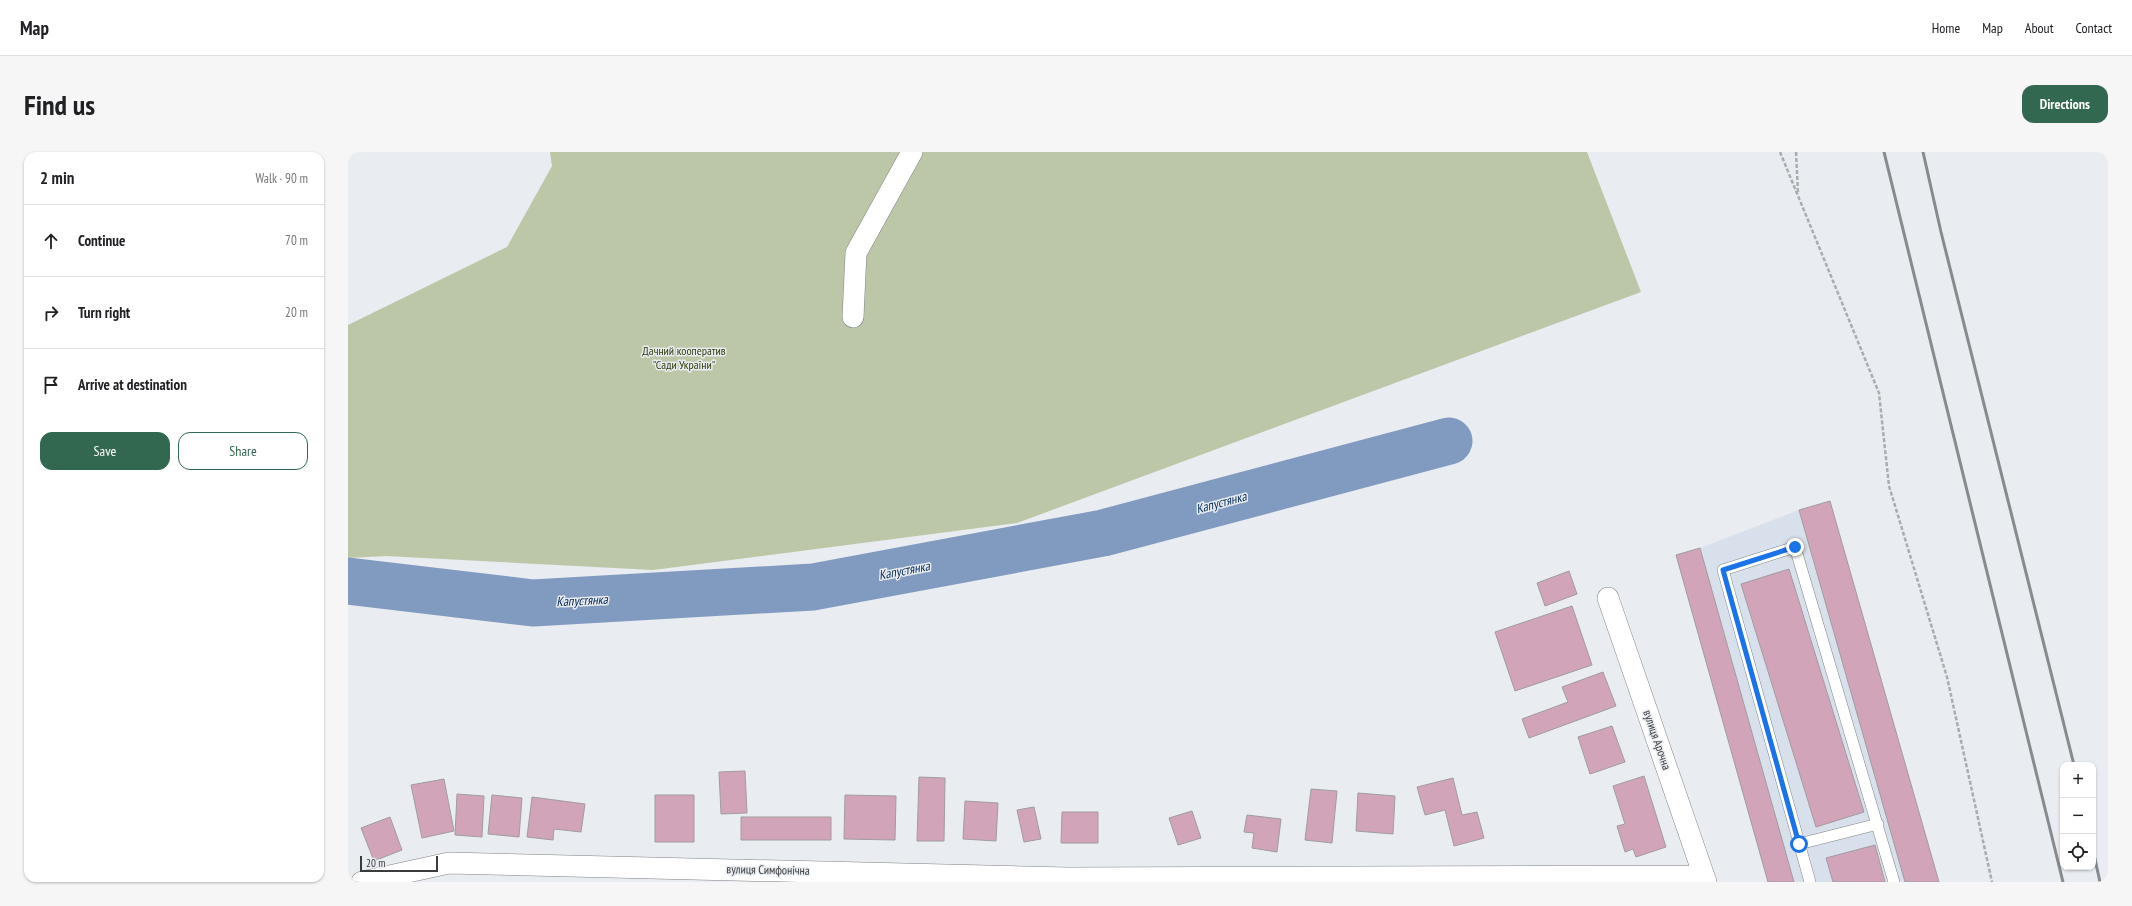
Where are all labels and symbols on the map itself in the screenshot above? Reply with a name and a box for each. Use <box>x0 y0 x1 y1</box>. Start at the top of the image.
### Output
park label: Дачний кооператив "Сади України" <box>642 343 726 372</box>
water label: Капустянка <box>1194 487 1249 517</box>
route end <box>1786 538 1804 556</box>
water label: Капустянка <box>877 557 932 584</box>
water label: Капустянка <box>556 591 609 610</box>
street label: вулиця Арочна <box>1640 708 1675 772</box>
route start <box>1790 835 1808 853</box>
scale bar <box>360 854 438 873</box>
street label: вулиця Симфонічна <box>726 861 810 878</box>

